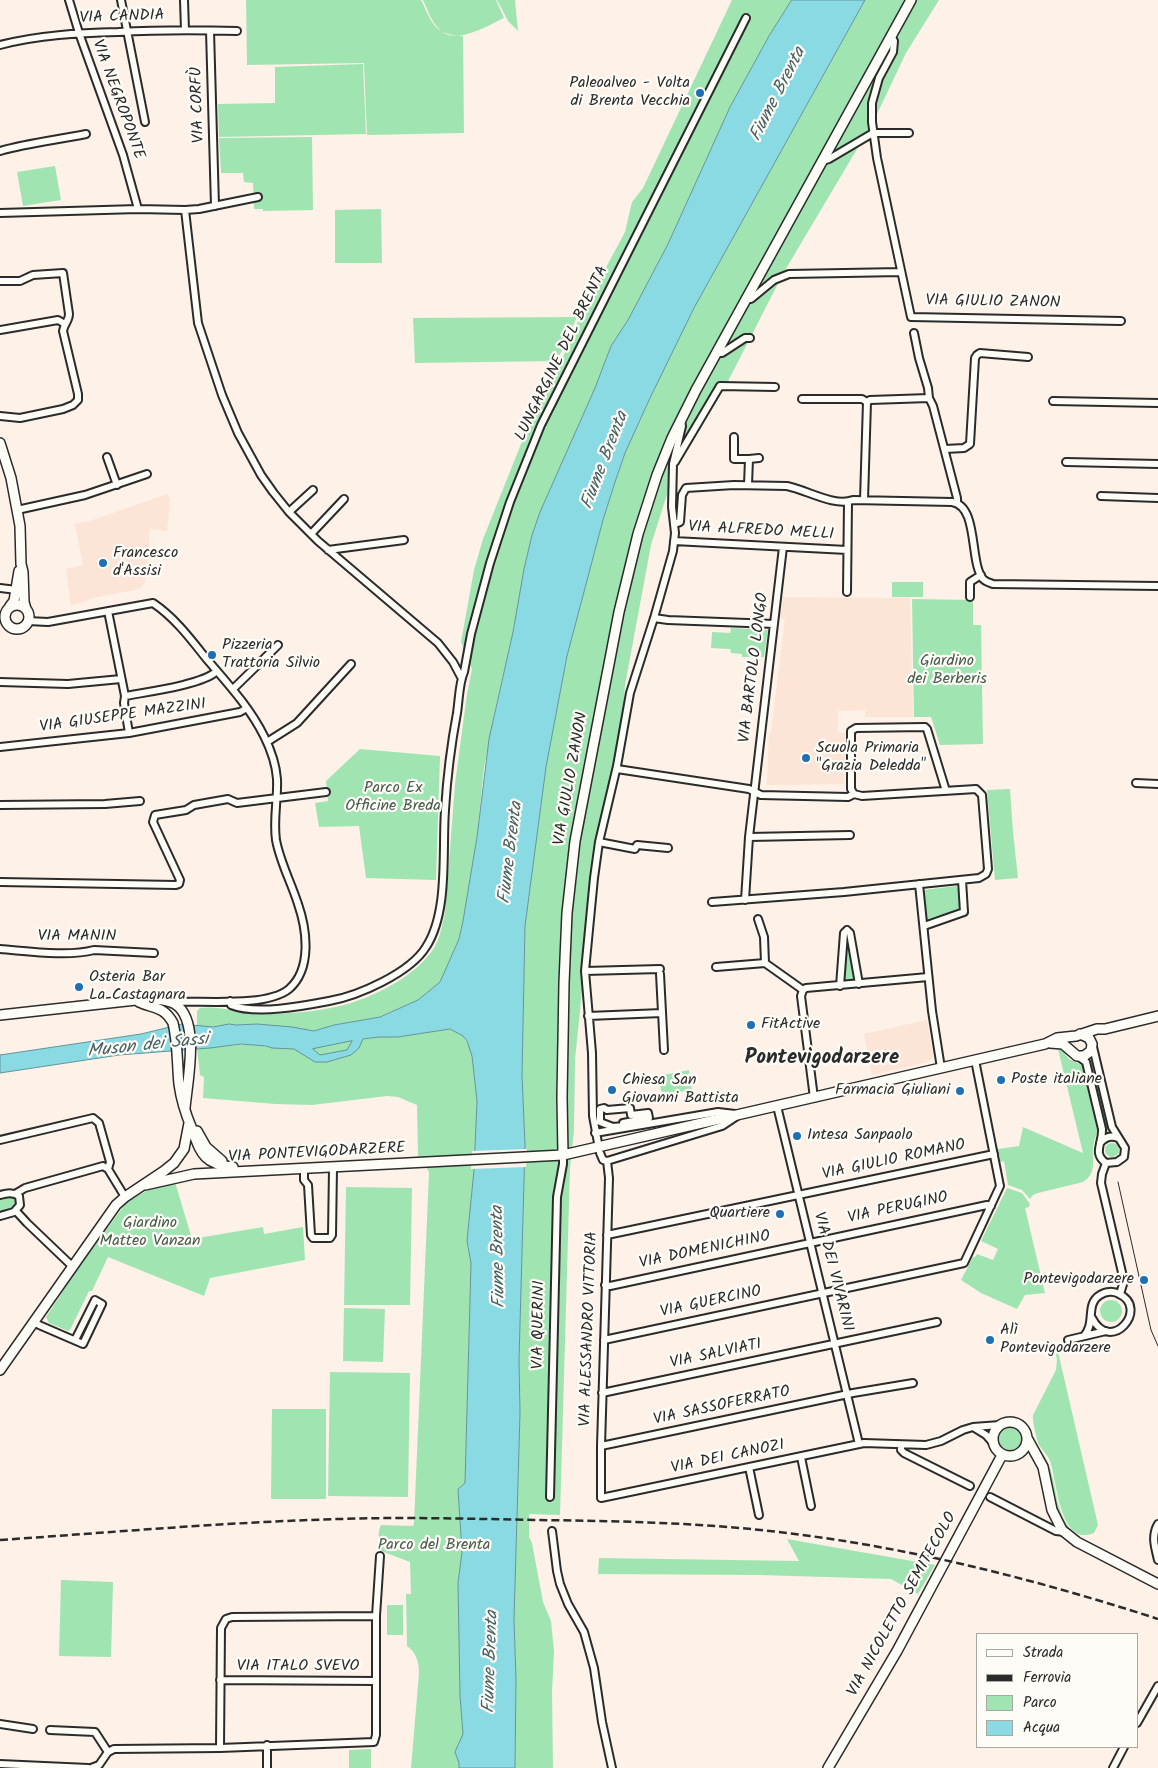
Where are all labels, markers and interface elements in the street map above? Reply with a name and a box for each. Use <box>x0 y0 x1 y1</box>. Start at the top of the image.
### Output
street label: VIA CANDIA <box>79 7 165 29</box>
street label: VIA NEGROPONTE <box>86 38 148 162</box>
water label: Fiume Brenta <box>746 44 812 146</box>
street label: VIA CORFÙ <box>188 67 210 143</box>
place label: Paleoalveo - Volta di Brenta Vecchia <box>569 74 690 112</box>
marker: Paleoalveo - Volta di Brenta Vecchia <box>694 87 706 99</box>
street label: LUNGARGINE DEL BRENTA <box>512 263 614 445</box>
street label: VIA GIULIO ZANON <box>925 292 1061 314</box>
water label: Fiume Brenta <box>578 409 634 513</box>
street label: VIA ALFREDO MELLI <box>688 519 834 545</box>
place label: Francesco d'Assisi <box>113 544 178 582</box>
marker: Francesco d'Assisi <box>97 557 109 569</box>
street label: VIA BARTOLO LONGO <box>736 592 774 744</box>
place label: Pizzeria Trattoria Silvio <box>222 636 320 674</box>
marker: Pizzeria Trattoria Silvio <box>206 649 218 661</box>
park label: Giardino dei Berberis <box>907 652 987 690</box>
street label: VIA GIUSEPPE MAZZINI <box>39 696 207 738</box>
street label: VIA GIULIO ZANON <box>551 711 593 847</box>
place label: Scuola Primaria "Grazia Deledda" <box>816 739 926 777</box>
marker: Scuola Primaria "Grazia Deledda" <box>800 752 812 764</box>
park label: Parco Ex Officine Breda <box>345 779 441 817</box>
water label: Fiume Brenta <box>495 801 529 905</box>
street label: VIA MANIN <box>38 927 116 947</box>
place label: Osteria Bar La Castagnara <box>89 968 186 1006</box>
marker: Osteria Bar La Castagnara <box>73 981 85 993</box>
place label: FitActive <box>761 1015 820 1035</box>
marker: FitActive <box>745 1019 757 1031</box>
water label: Muson dei Sassi <box>86 1030 210 1064</box>
district label: Pontevigodarzere <box>745 1046 899 1072</box>
place label: Poste italiane <box>1011 1070 1102 1090</box>
place label: Chiesa San Giovanni Battista <box>622 1071 739 1109</box>
marker: Poste italiane <box>995 1074 1007 1086</box>
place label: Farmacia Giuliani <box>835 1081 950 1101</box>
marker: Chiesa San Giovanni Battista <box>606 1084 618 1096</box>
marker: Farmacia Giuliani <box>954 1085 966 1097</box>
place label: Intesa Sanpaolo <box>807 1126 913 1146</box>
marker: Intesa Sanpaolo <box>791 1130 803 1142</box>
street label: VIA GIULIO ROMANO <box>821 1136 967 1186</box>
street label: VIA PONTEVIGODARZERE <box>228 1140 406 1168</box>
street label: VIA PERUGINO <box>846 1189 950 1229</box>
place label: Quartiere <box>710 1204 770 1224</box>
water label: Fiume Brenta <box>488 1206 512 1308</box>
marker: Quartiere <box>774 1208 786 1220</box>
street label: VIA DEI VIVARINI <box>808 1210 856 1334</box>
park label: Giardino Matteo Vanzan <box>100 1214 200 1252</box>
street label: VIA DOMENICHINO <box>638 1228 772 1274</box>
street label: VIA ALESSANDRO VITTORIA <box>577 1231 603 1427</box>
place label: Pontevigodarzere <box>1023 1270 1134 1290</box>
marker: Pontevigodarzere <box>1138 1274 1150 1286</box>
street label: VIA QUERINI <box>530 1280 550 1370</box>
street label: VIA GUERCINO <box>659 1283 763 1323</box>
place label: Alì Pontevigodarzere <box>1000 1321 1111 1359</box>
marker: Alì Pontevigodarzere <box>984 1334 996 1346</box>
street label: VIA SALVIATI <box>668 1336 764 1374</box>
street label: VIA SASSOFERRATO <box>652 1383 792 1431</box>
street label: VIA DEI CANOZI <box>670 1437 786 1479</box>
street label: VIA NICOLETTO SEMITECOLO <box>844 1510 962 1700</box>
park label: Parco del Brenta <box>378 1536 490 1556</box>
water label: Fiume Brenta <box>479 1610 505 1714</box>
legend <box>976 1633 1138 1748</box>
text: Strada <box>1023 1641 1063 1665</box>
street label: VIA ITALO SVEVO <box>237 1657 359 1677</box>
text: Ferrovia <box>1023 1666 1071 1690</box>
text: Parco <box>1023 1691 1057 1715</box>
text: Acqua <box>1023 1716 1060 1740</box>

